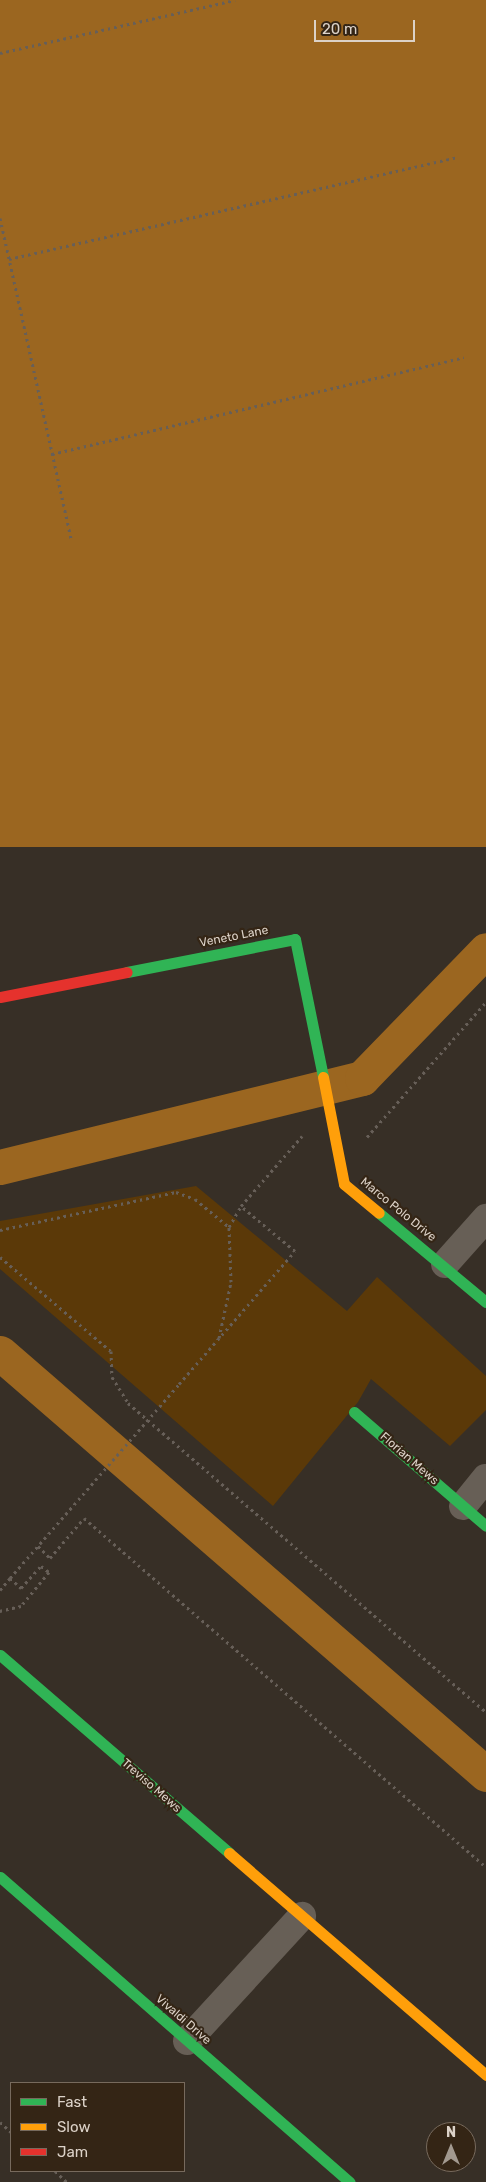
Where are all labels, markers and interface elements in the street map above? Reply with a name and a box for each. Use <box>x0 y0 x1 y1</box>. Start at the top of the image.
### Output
scale bar <box>316 10 417 42</box>
text: 20 m <box>322 20 357 38</box>
street label: Veneto Lane <box>198 923 270 951</box>
street label: Marco Polo Drive <box>357 1175 439 1245</box>
street label: Florian Mews <box>377 1430 441 1488</box>
street label: Treviso Mews <box>118 1756 184 1816</box>
street label: Vivaldi Drive <box>152 1992 214 2048</box>
legend <box>10 2082 185 2172</box>
text: Fast <box>57 2093 87 2111</box>
text: Slow <box>57 2118 90 2136</box>
north arrow <box>426 2122 476 2172</box>
text: N <box>446 2124 456 2141</box>
text: Jam <box>57 2143 88 2161</box>

